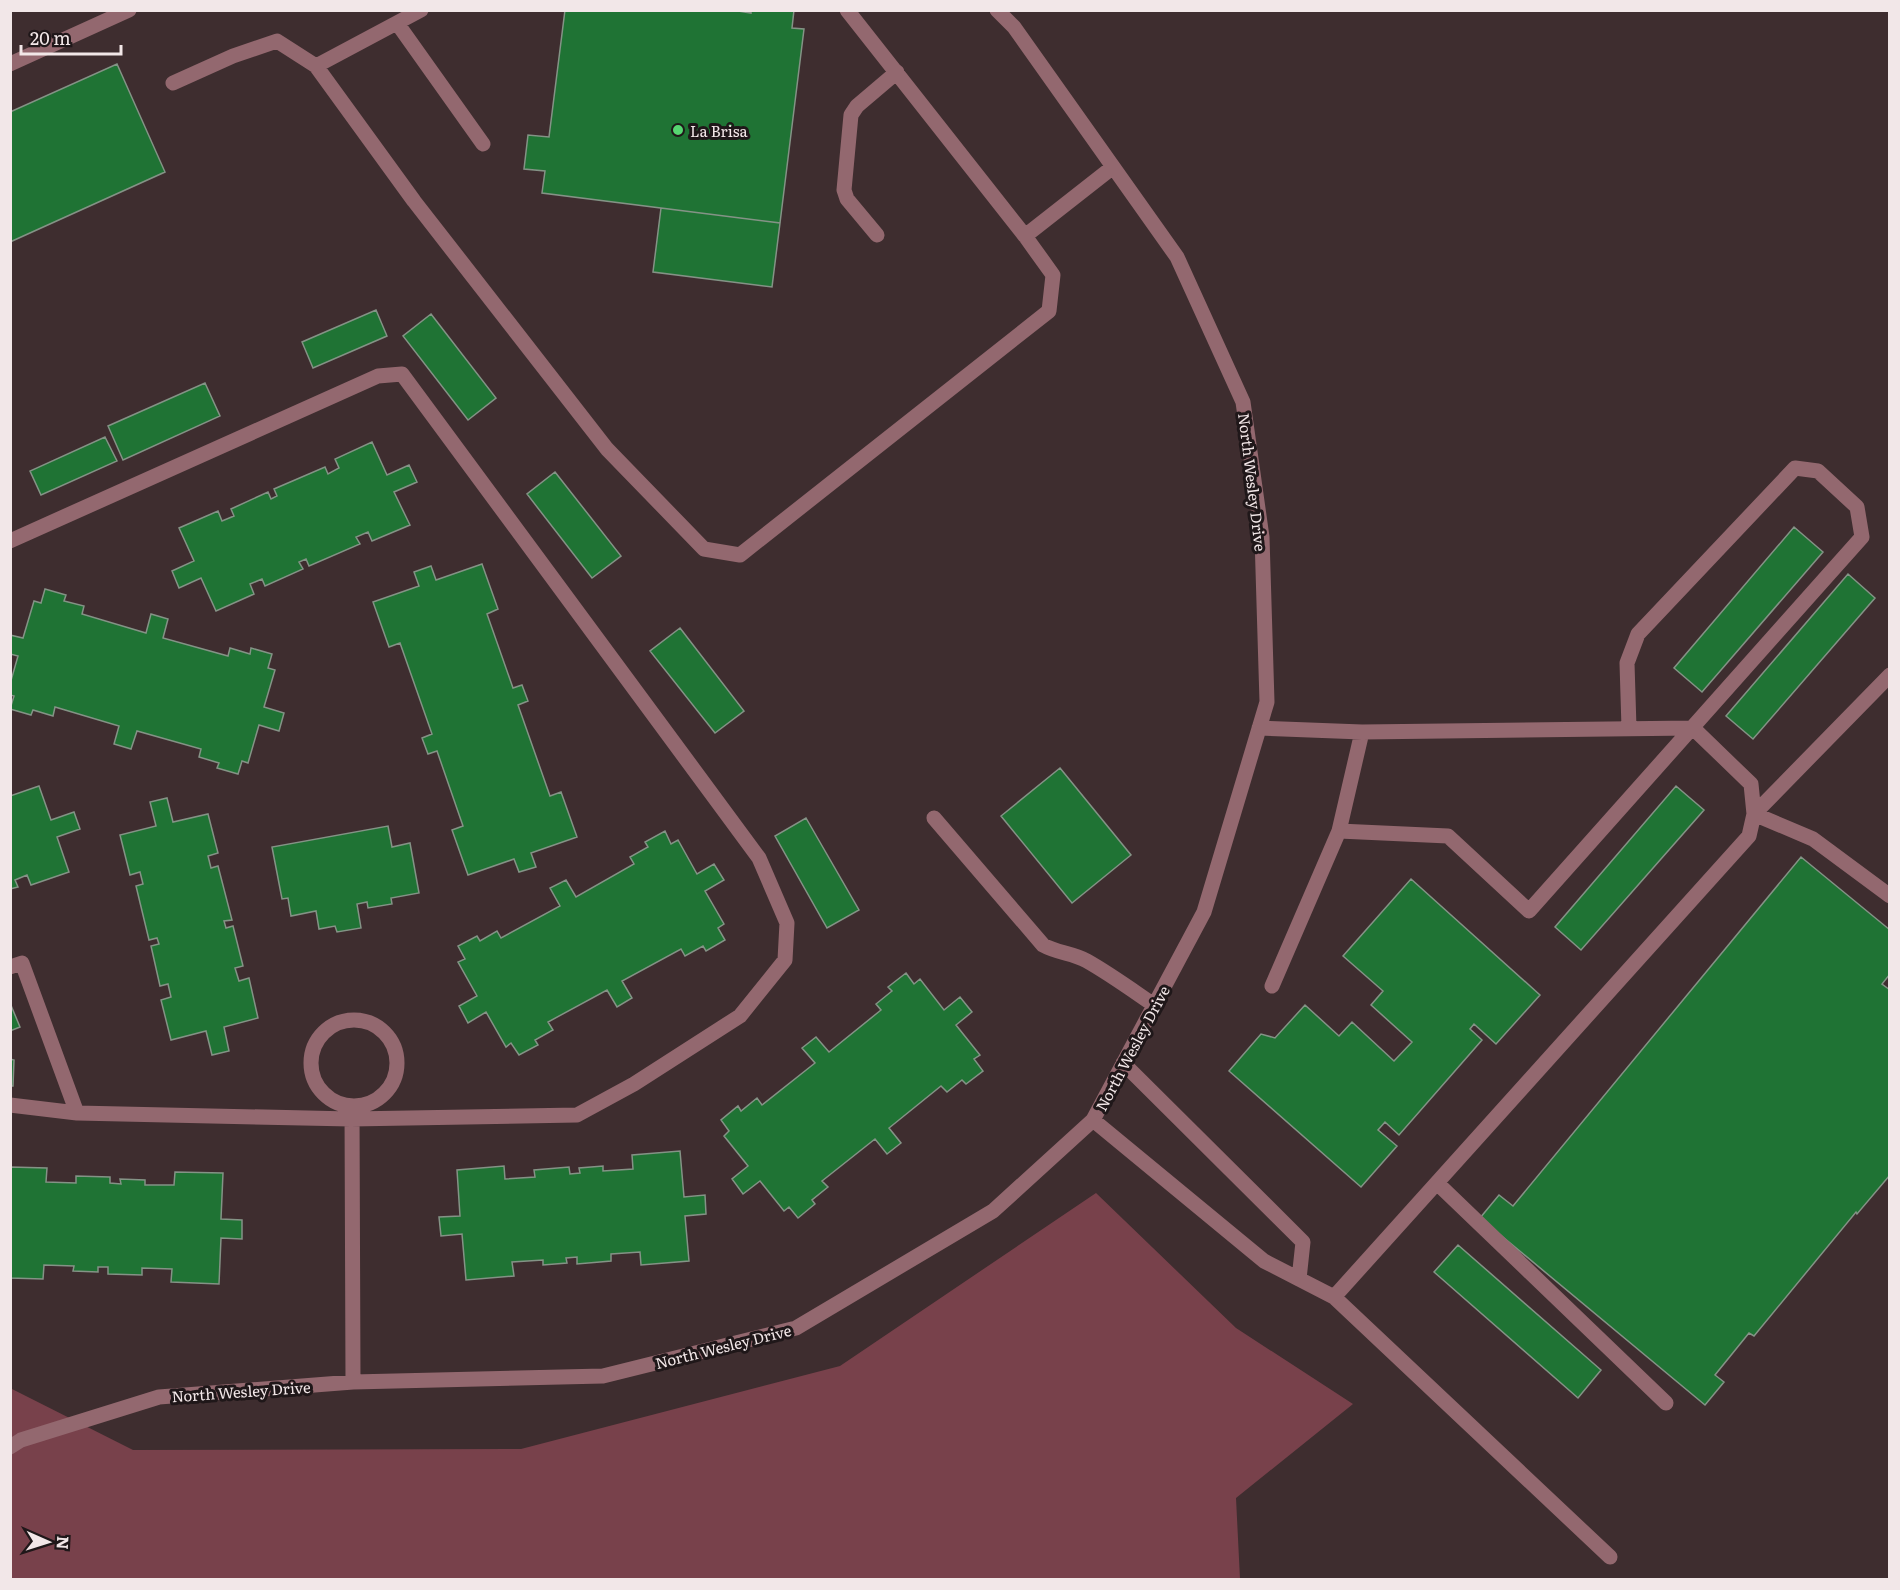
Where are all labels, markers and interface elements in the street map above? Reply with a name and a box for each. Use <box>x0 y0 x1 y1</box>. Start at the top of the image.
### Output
scale bar <box>21 18 122 56</box>
text: 20 m <box>30 24 71 51</box>
place label: La Brisa <box>690 119 748 142</box>
marker: La Brisa <box>671 123 685 137</box>
street label: North Wesley Drive <box>1233 411 1273 553</box>
street label: North Wesley Drive <box>1089 981 1175 1115</box>
street label: North Wesley Drive <box>653 1318 794 1374</box>
street label: North Wesley Drive <box>171 1375 312 1407</box>
north arrow <box>18 1512 78 1572</box>
text: N <box>52 1535 76 1550</box>

